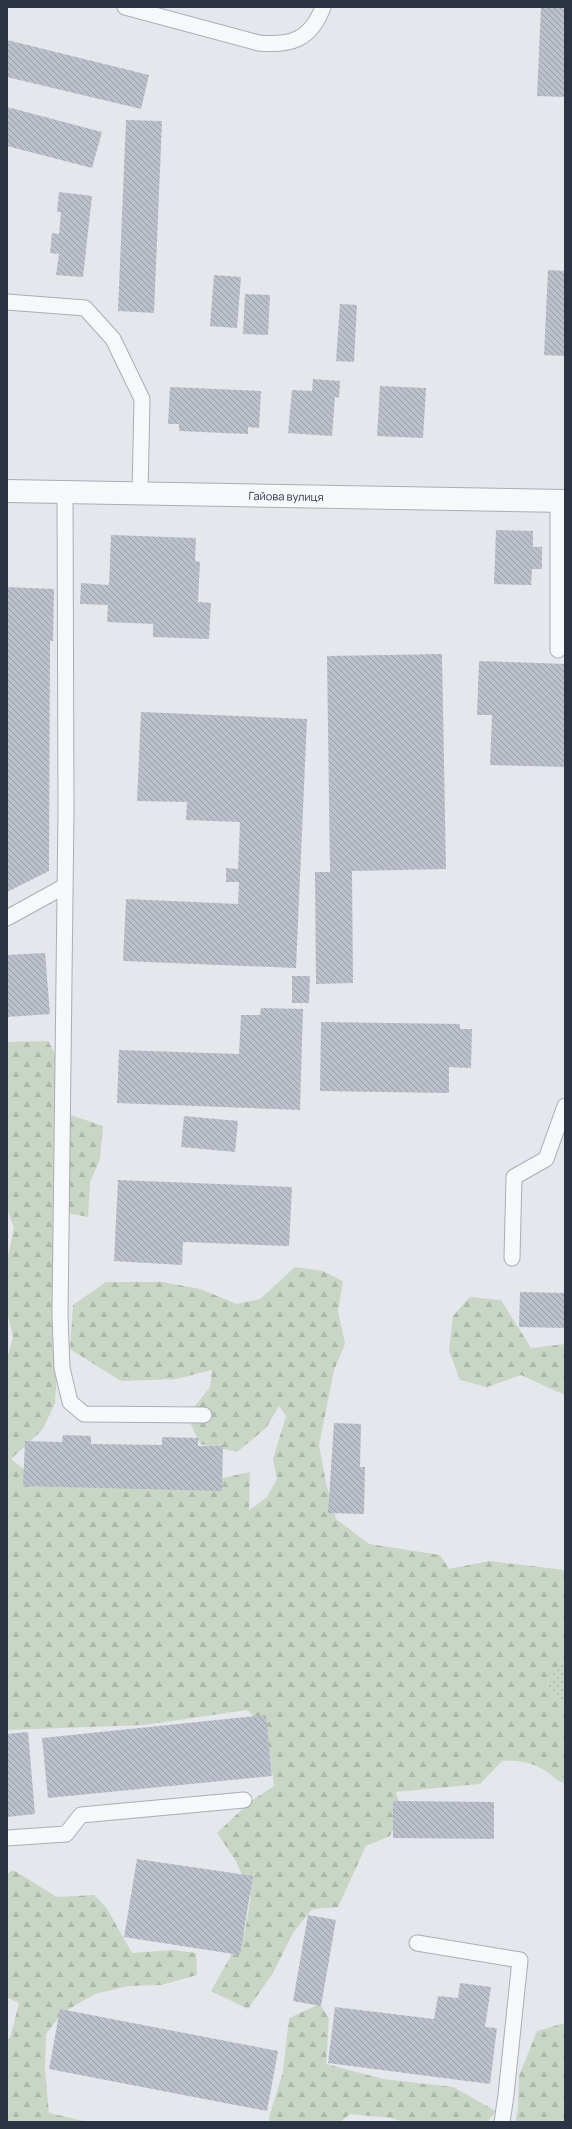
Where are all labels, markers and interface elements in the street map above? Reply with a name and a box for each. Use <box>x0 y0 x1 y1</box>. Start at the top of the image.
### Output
street label: Гайова вулиця <box>248 488 324 504</box>

